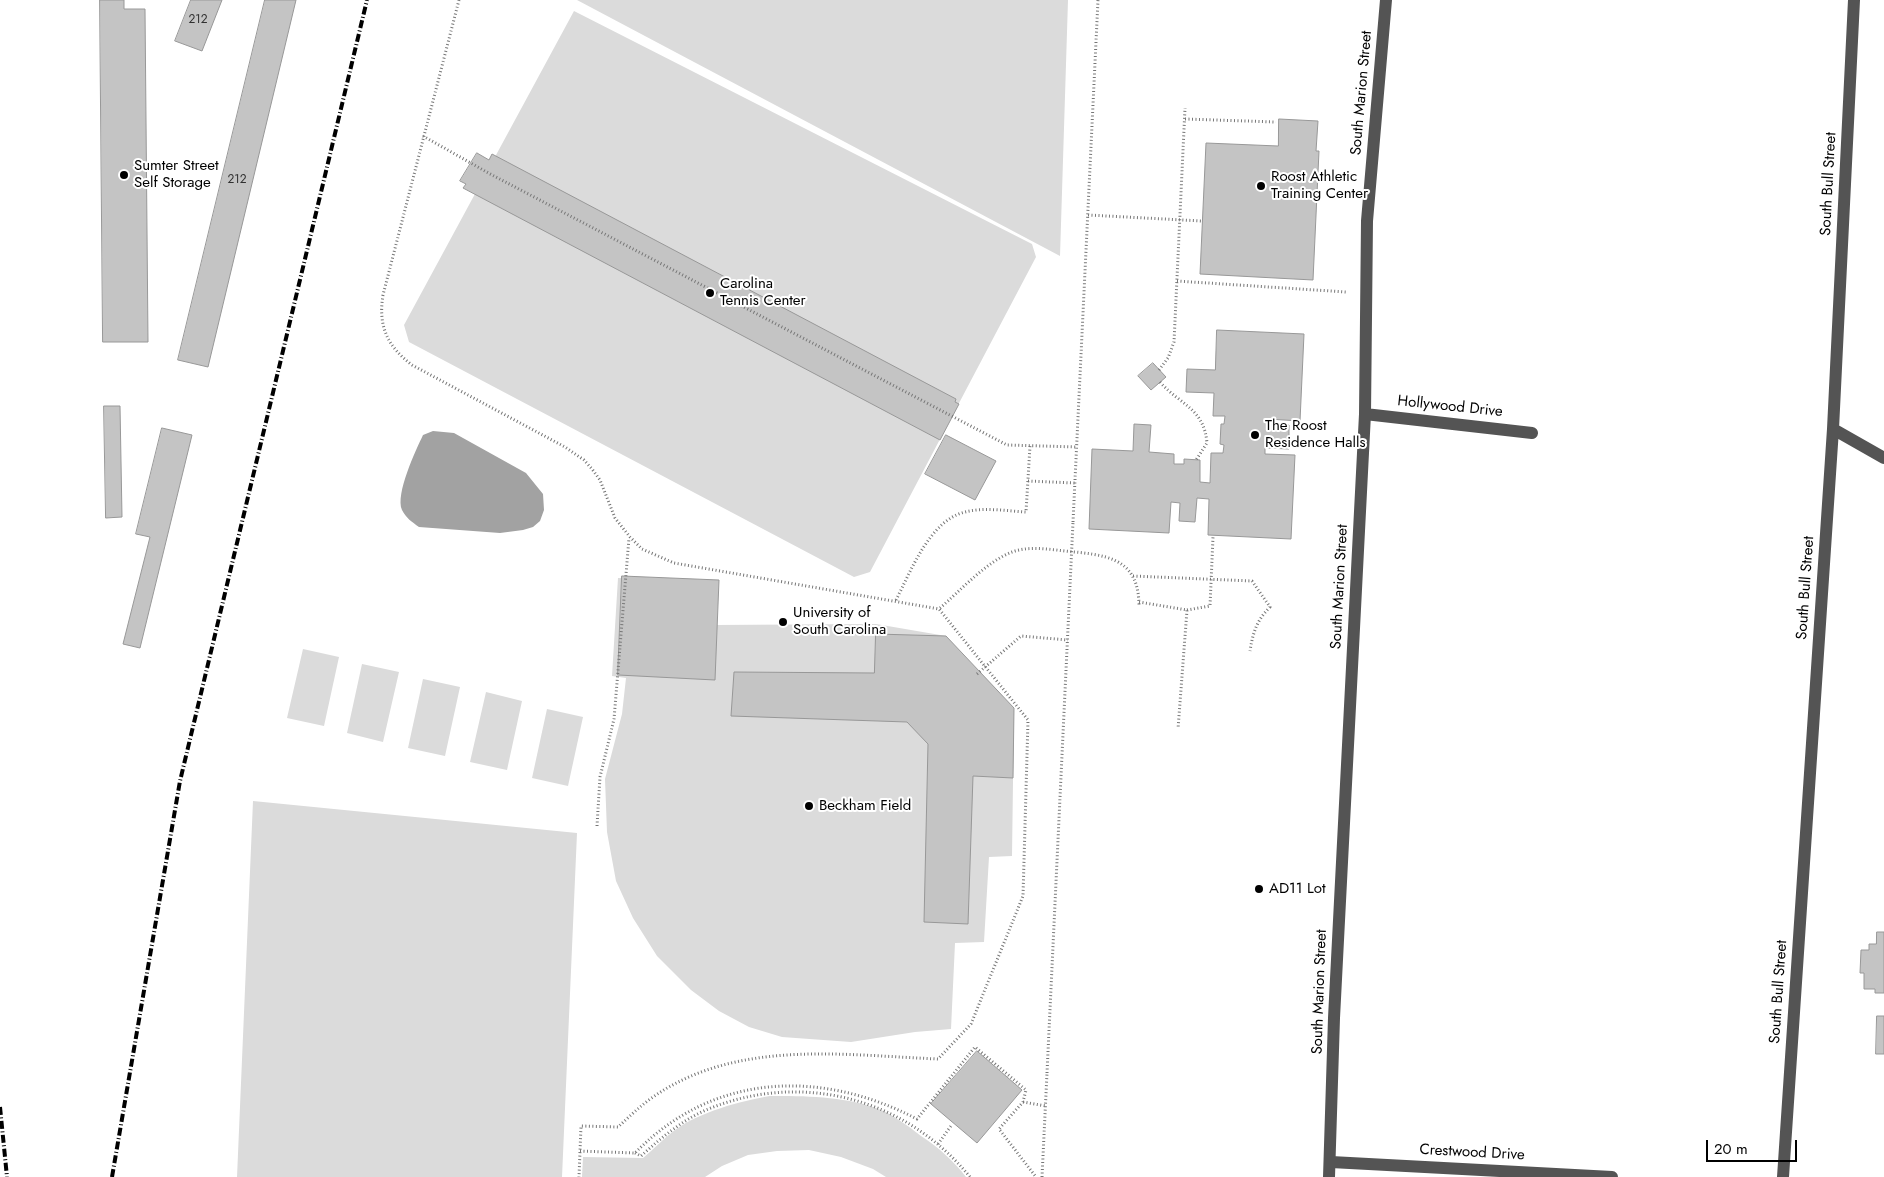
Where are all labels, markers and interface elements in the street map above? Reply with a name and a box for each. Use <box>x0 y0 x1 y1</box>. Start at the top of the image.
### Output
house number: 212 <box>188 13 208 27</box>
street label: South Marion Street <box>1348 30 1376 156</box>
street label: South Bull Street <box>1817 132 1841 236</box>
place label: Sumter Street Self Storage <box>134 157 219 192</box>
place label: Roost Athletic Training Center <box>1271 168 1368 203</box>
marker: Sumter Street Self Storage <box>118 169 130 181</box>
house number: 212 <box>227 173 247 187</box>
marker: Roost Athletic Training Center <box>1255 180 1267 192</box>
place label: Carolina Tennis Center <box>720 275 806 310</box>
marker: Carolina Tennis Center <box>704 287 716 299</box>
street label: Hollywood Drive <box>1397 393 1503 421</box>
place label: The Roost Residence Halls <box>1265 417 1365 452</box>
marker: The Roost Residence Halls <box>1249 429 1261 441</box>
street label: South Marion Street <box>1328 524 1352 650</box>
street label: South Bull Street <box>1793 536 1819 640</box>
place label: University of South Carolina <box>793 604 886 639</box>
marker: University of South Carolina <box>777 616 789 628</box>
place label: Beckham Field <box>819 797 911 815</box>
marker: Beckham Field <box>803 800 815 812</box>
place label: AD11 Lot <box>1269 880 1326 898</box>
marker: AD11 Lot <box>1253 883 1265 895</box>
street label: South Marion Street <box>1309 929 1331 1055</box>
street label: South Bull Street <box>1766 940 1792 1044</box>
scale bar <box>1709 1130 1800 1162</box>
text: 20 m <box>1714 1138 1748 1160</box>
street label: Crestwood Drive <box>1419 1141 1525 1165</box>

